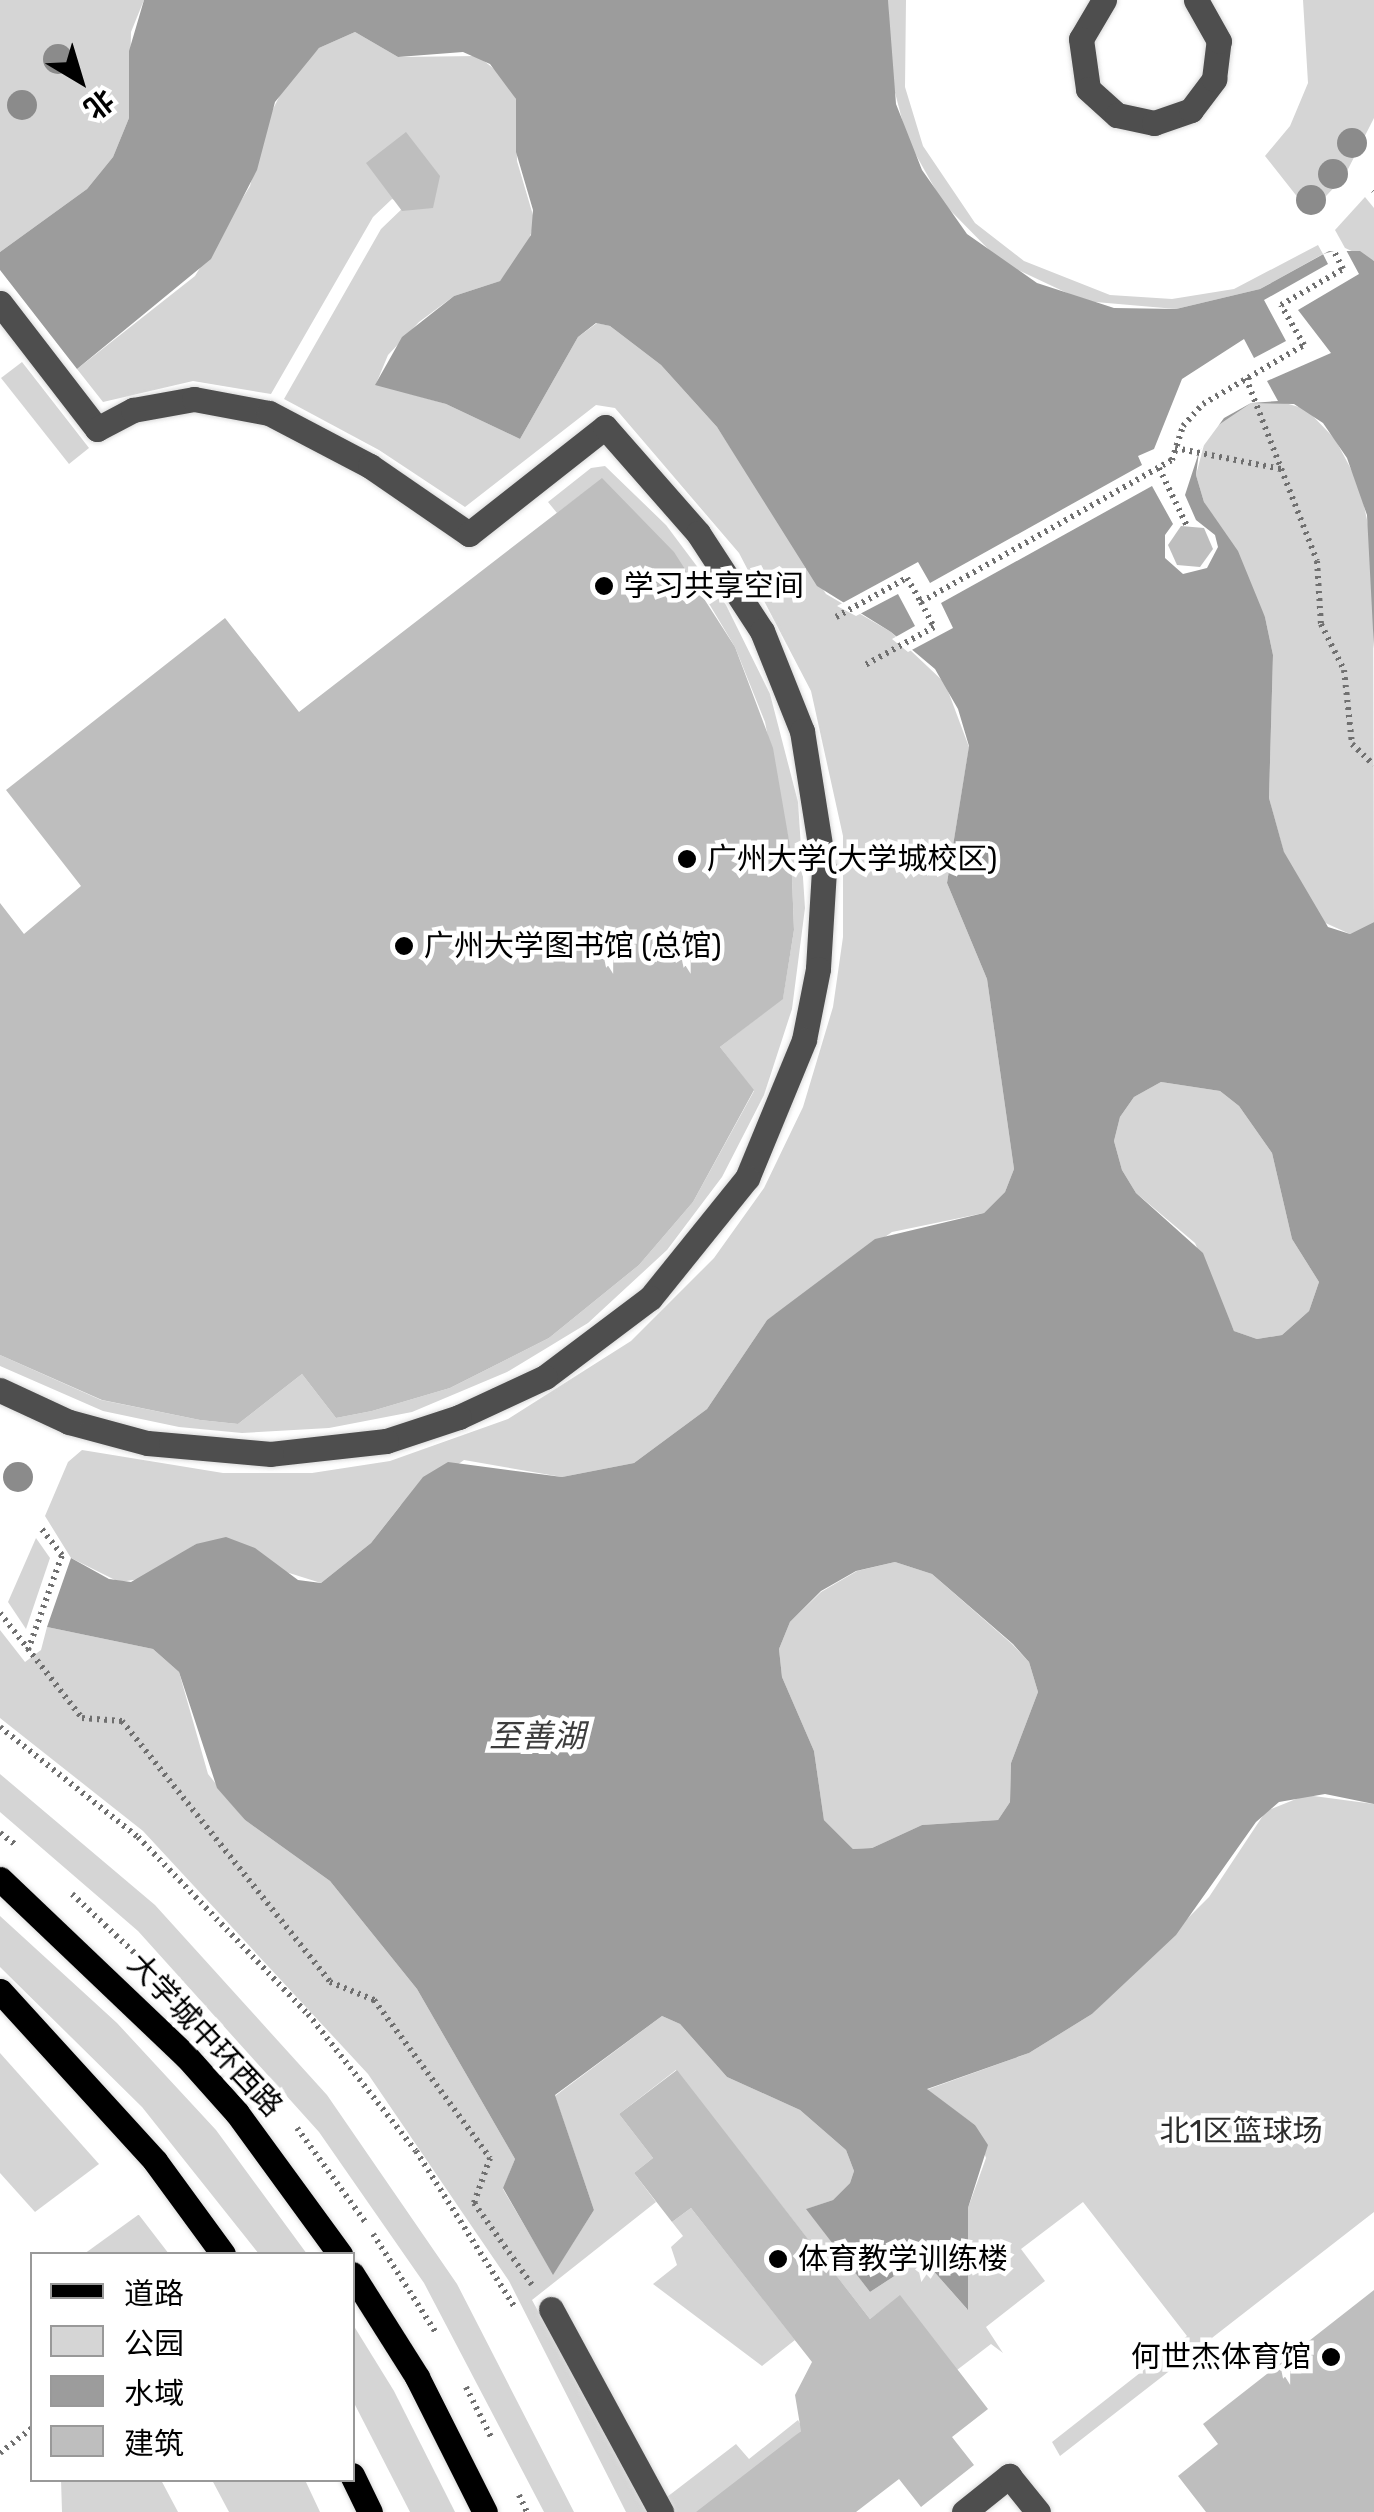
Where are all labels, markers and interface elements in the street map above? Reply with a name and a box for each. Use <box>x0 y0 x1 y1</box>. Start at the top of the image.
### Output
north arrow <box>30 30 130 130</box>
text: 北 <box>78 82 120 126</box>
place label: 学习共享空间 <box>624 568 804 604</box>
marker: 学习共享空间 <box>593 575 615 597</box>
place label: 广州大学(大学城校区) <box>707 841 997 877</box>
marker: 广州大学(大学城校区) <box>676 848 698 870</box>
place label: 广州大学图书馆 (总馆) <box>424 928 722 964</box>
marker: 广州大学图书馆 (总馆) <box>393 935 415 957</box>
water label: 至善湖 <box>489 1717 585 1755</box>
street label: 大学城中环西路 <box>120 1946 290 2124</box>
park label: 北1区篮球场 <box>1160 2113 1322 2149</box>
place label: 体育教学训练楼 <box>798 2241 1008 2277</box>
marker: 体育教学训练楼 <box>767 2248 789 2270</box>
legend <box>30 2252 355 2482</box>
text: 道路 <box>124 2276 184 2312</box>
text: 公园 <box>124 2326 184 2362</box>
place label: 何世杰体育馆 <box>1131 2339 1311 2375</box>
marker: 何世杰体育馆 <box>1320 2346 1342 2368</box>
text: 水域 <box>124 2376 184 2412</box>
text: 建筑 <box>124 2426 184 2462</box>

